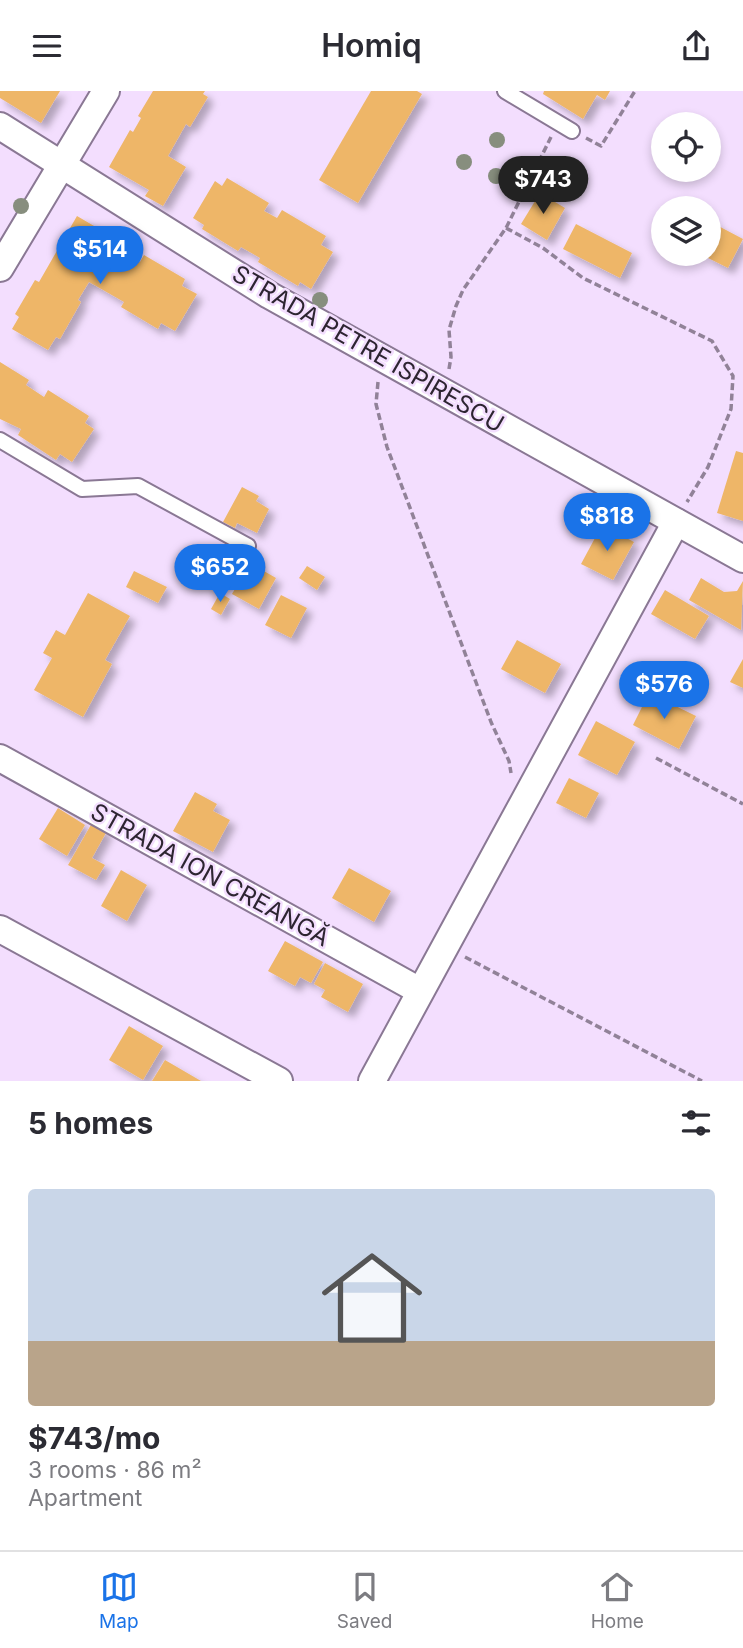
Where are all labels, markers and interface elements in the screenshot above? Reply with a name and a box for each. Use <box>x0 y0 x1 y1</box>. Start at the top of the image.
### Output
text: Homiq <box>321 26 422 65</box>
icon: menu <box>28 27 66 65</box>
icon: share <box>677 27 715 65</box>
map controls <box>651 112 721 266</box>
button: locate <box>651 112 721 182</box>
pin: $743 <box>502 157 584 216</box>
text: $743 <box>514 165 572 193</box>
button: layers <box>651 196 721 266</box>
pin: $514 <box>59 227 141 286</box>
text: $514 <box>72 235 128 263</box>
street label: STRADA PETRE ISPIRESCU <box>227 259 509 438</box>
pin: $818 <box>566 493 648 553</box>
text: $818 <box>580 502 634 530</box>
pin: $652 <box>179 545 261 604</box>
text: $652 <box>190 553 250 581</box>
pin: $576 <box>623 661 705 721</box>
text: $576 <box>635 670 693 698</box>
street label: STRADA ION CREANGĂ <box>86 796 335 952</box>
icon: filters <box>677 1104 715 1142</box>
text: 5 homes <box>28 1105 153 1141</box>
icon: home <box>309 1235 435 1361</box>
text: $743/mo <box>28 1420 160 1456</box>
text: 3 rooms · 86 m² <box>28 1456 202 1484</box>
text: Apartment <box>28 1484 142 1512</box>
tab: Map <box>99 1568 139 1633</box>
tab: Saved <box>337 1568 392 1633</box>
tab: Home <box>591 1568 644 1633</box>

